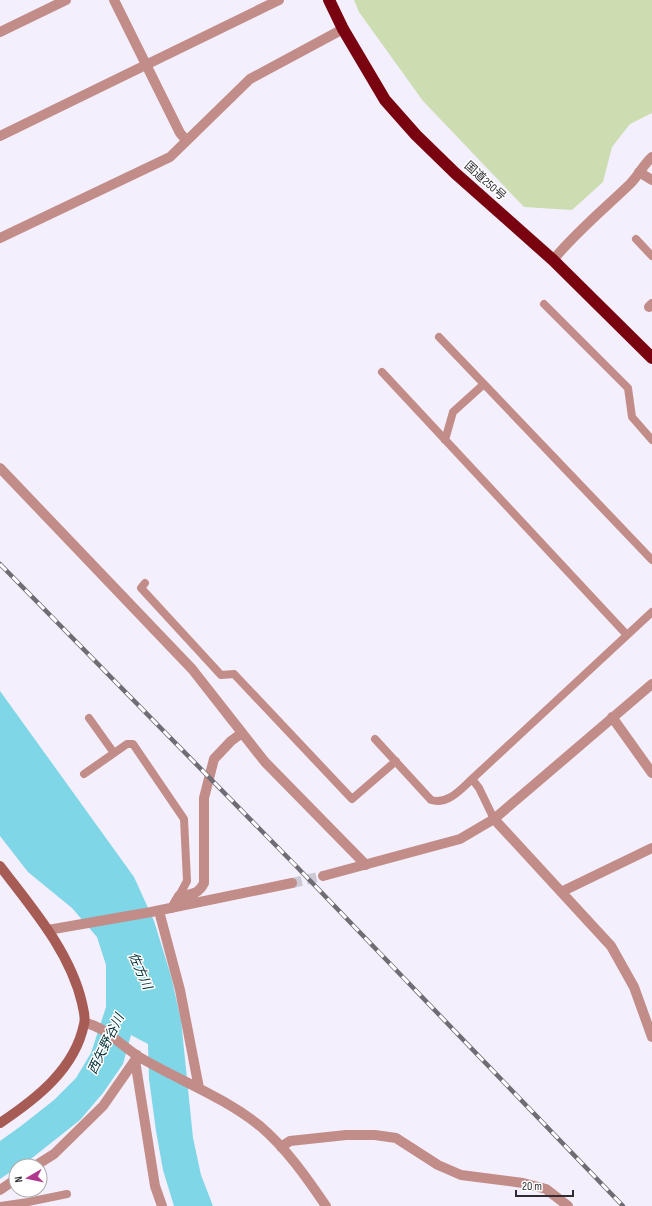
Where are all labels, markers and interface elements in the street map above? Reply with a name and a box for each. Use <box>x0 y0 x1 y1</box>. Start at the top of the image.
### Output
street label: 国道250号 <box>461 158 509 204</box>
water label: 佐方川 <box>125 950 156 994</box>
water label: 西矢野谷川 <box>85 1009 128 1077</box>
north arrow <box>8 1158 48 1198</box>
scale bar <box>516 1172 573 1198</box>
text: N <box>12 1175 25 1183</box>
text: 20 m <box>522 1179 542 1194</box>

